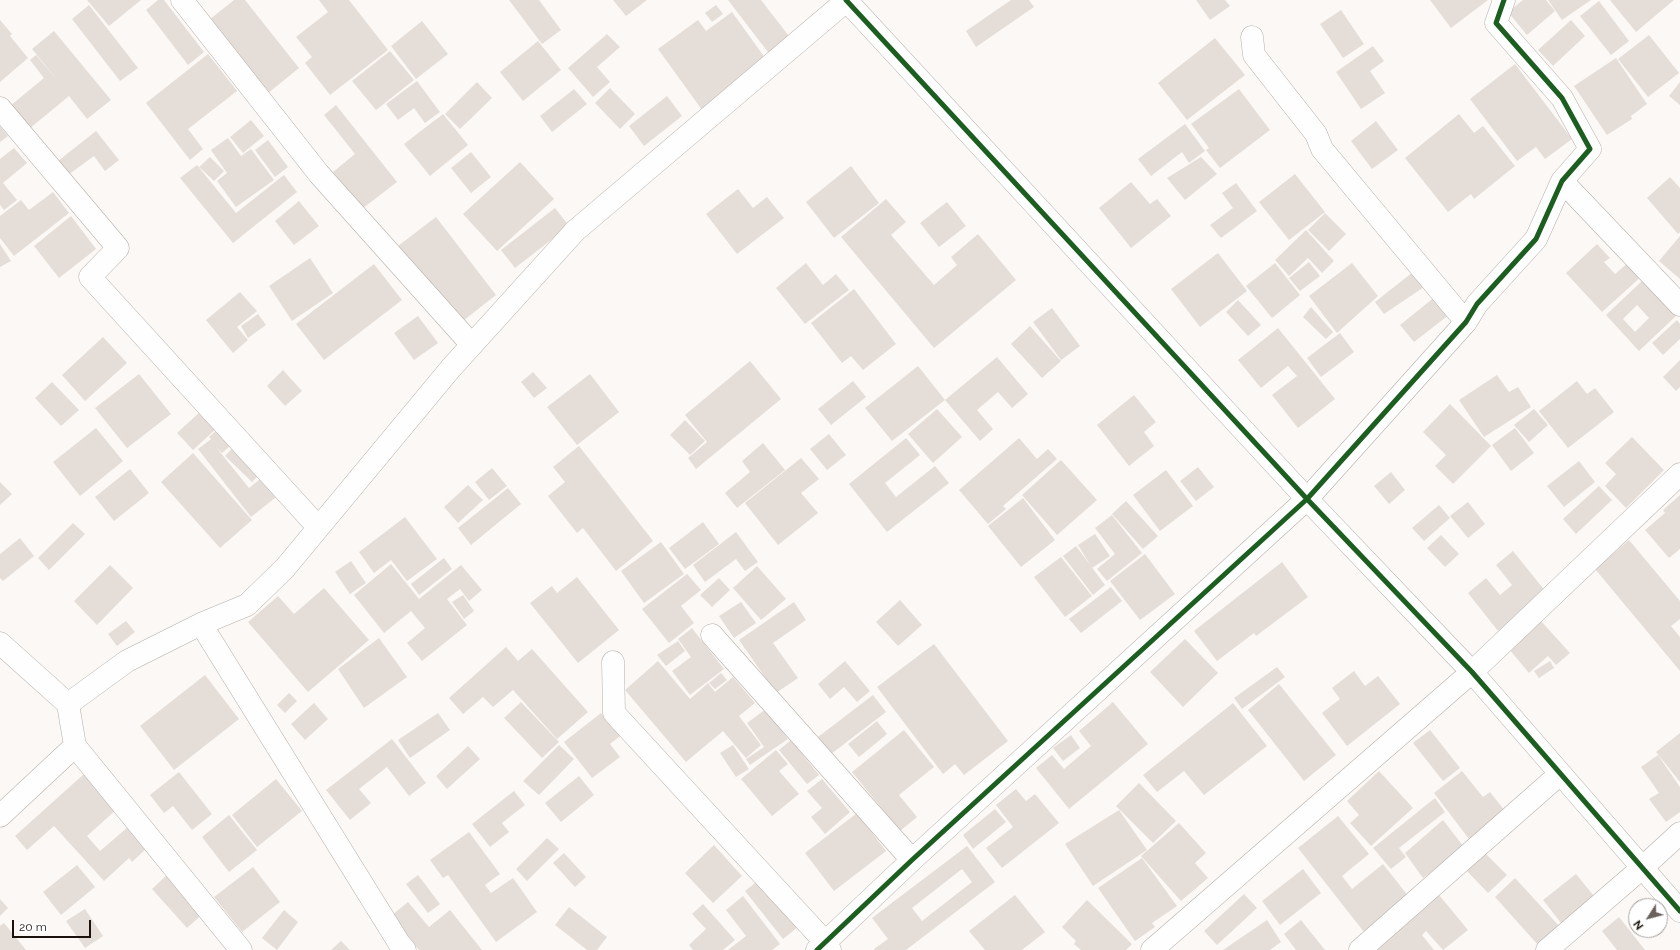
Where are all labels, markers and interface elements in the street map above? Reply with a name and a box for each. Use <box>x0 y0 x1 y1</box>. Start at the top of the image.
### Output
north arrow <box>1628 898 1668 938</box>
scale bar <box>14 912 93 938</box>
text: N <box>1631 918 1646 932</box>
text: 20 m <box>19 920 47 934</box>

